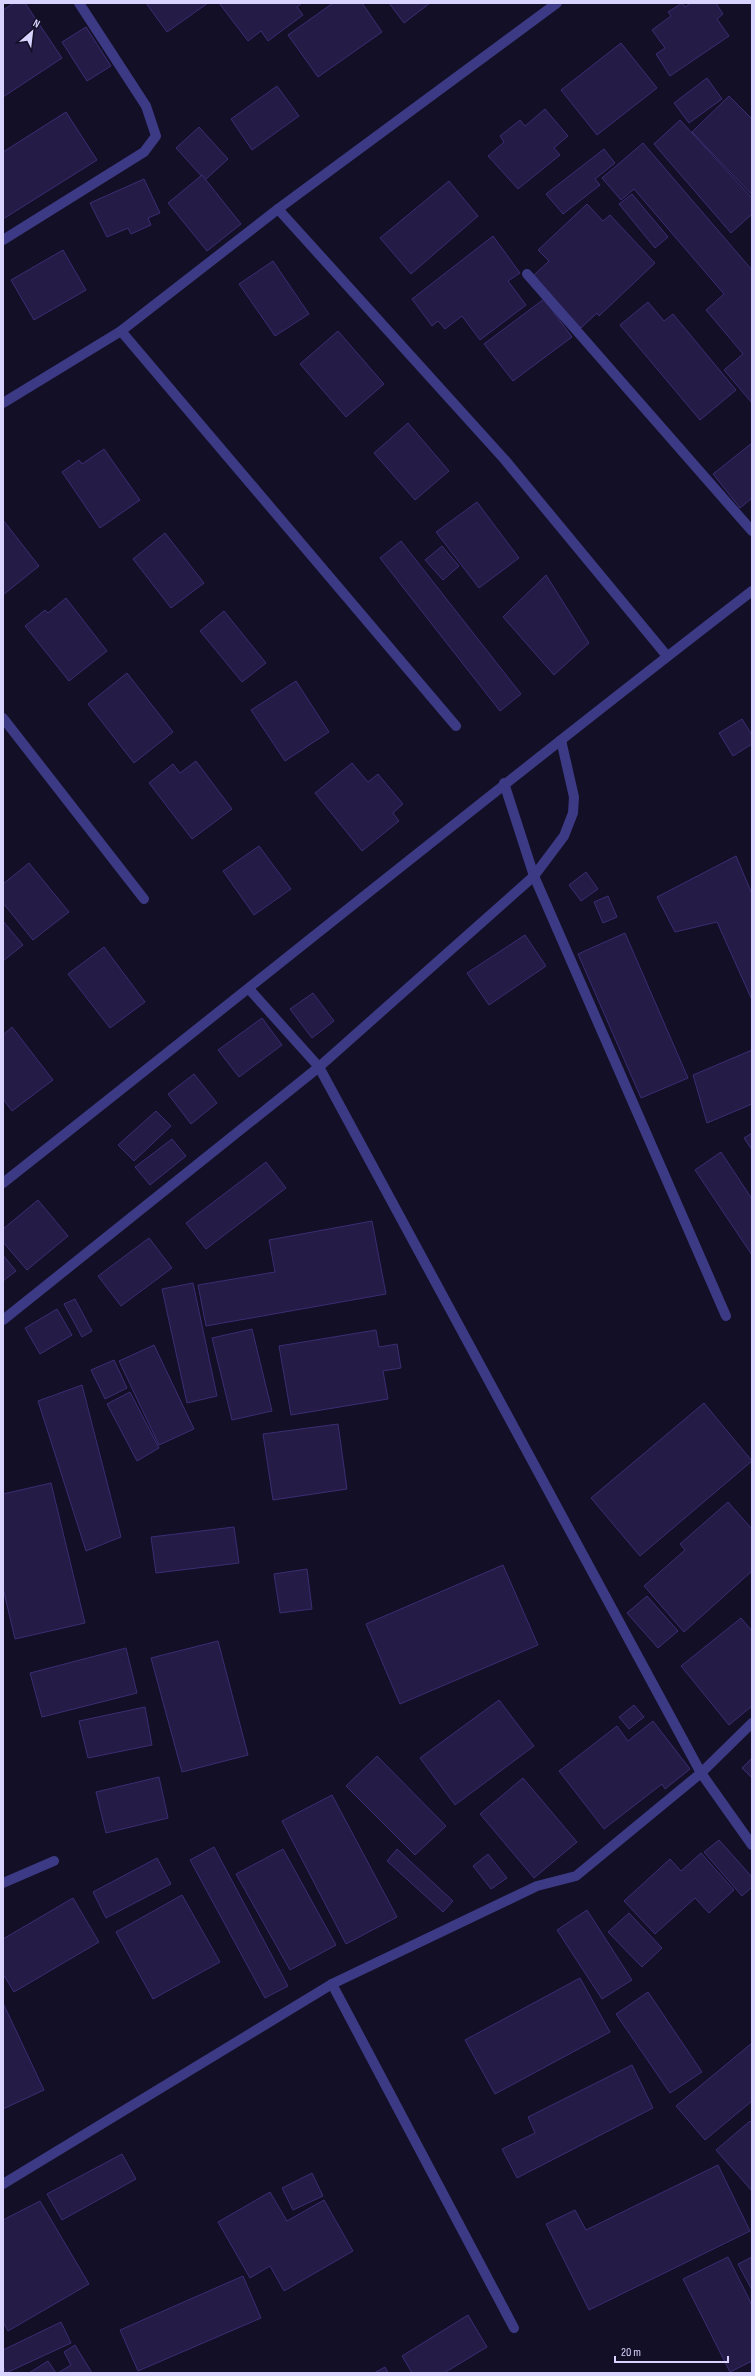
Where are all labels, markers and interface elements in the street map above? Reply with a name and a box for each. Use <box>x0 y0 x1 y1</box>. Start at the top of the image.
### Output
north arrow <box>12 12 52 52</box>
text: N <box>31 16 42 31</box>
scale bar <box>615 2338 728 2364</box>
text: 20 m <box>621 2345 641 2360</box>

